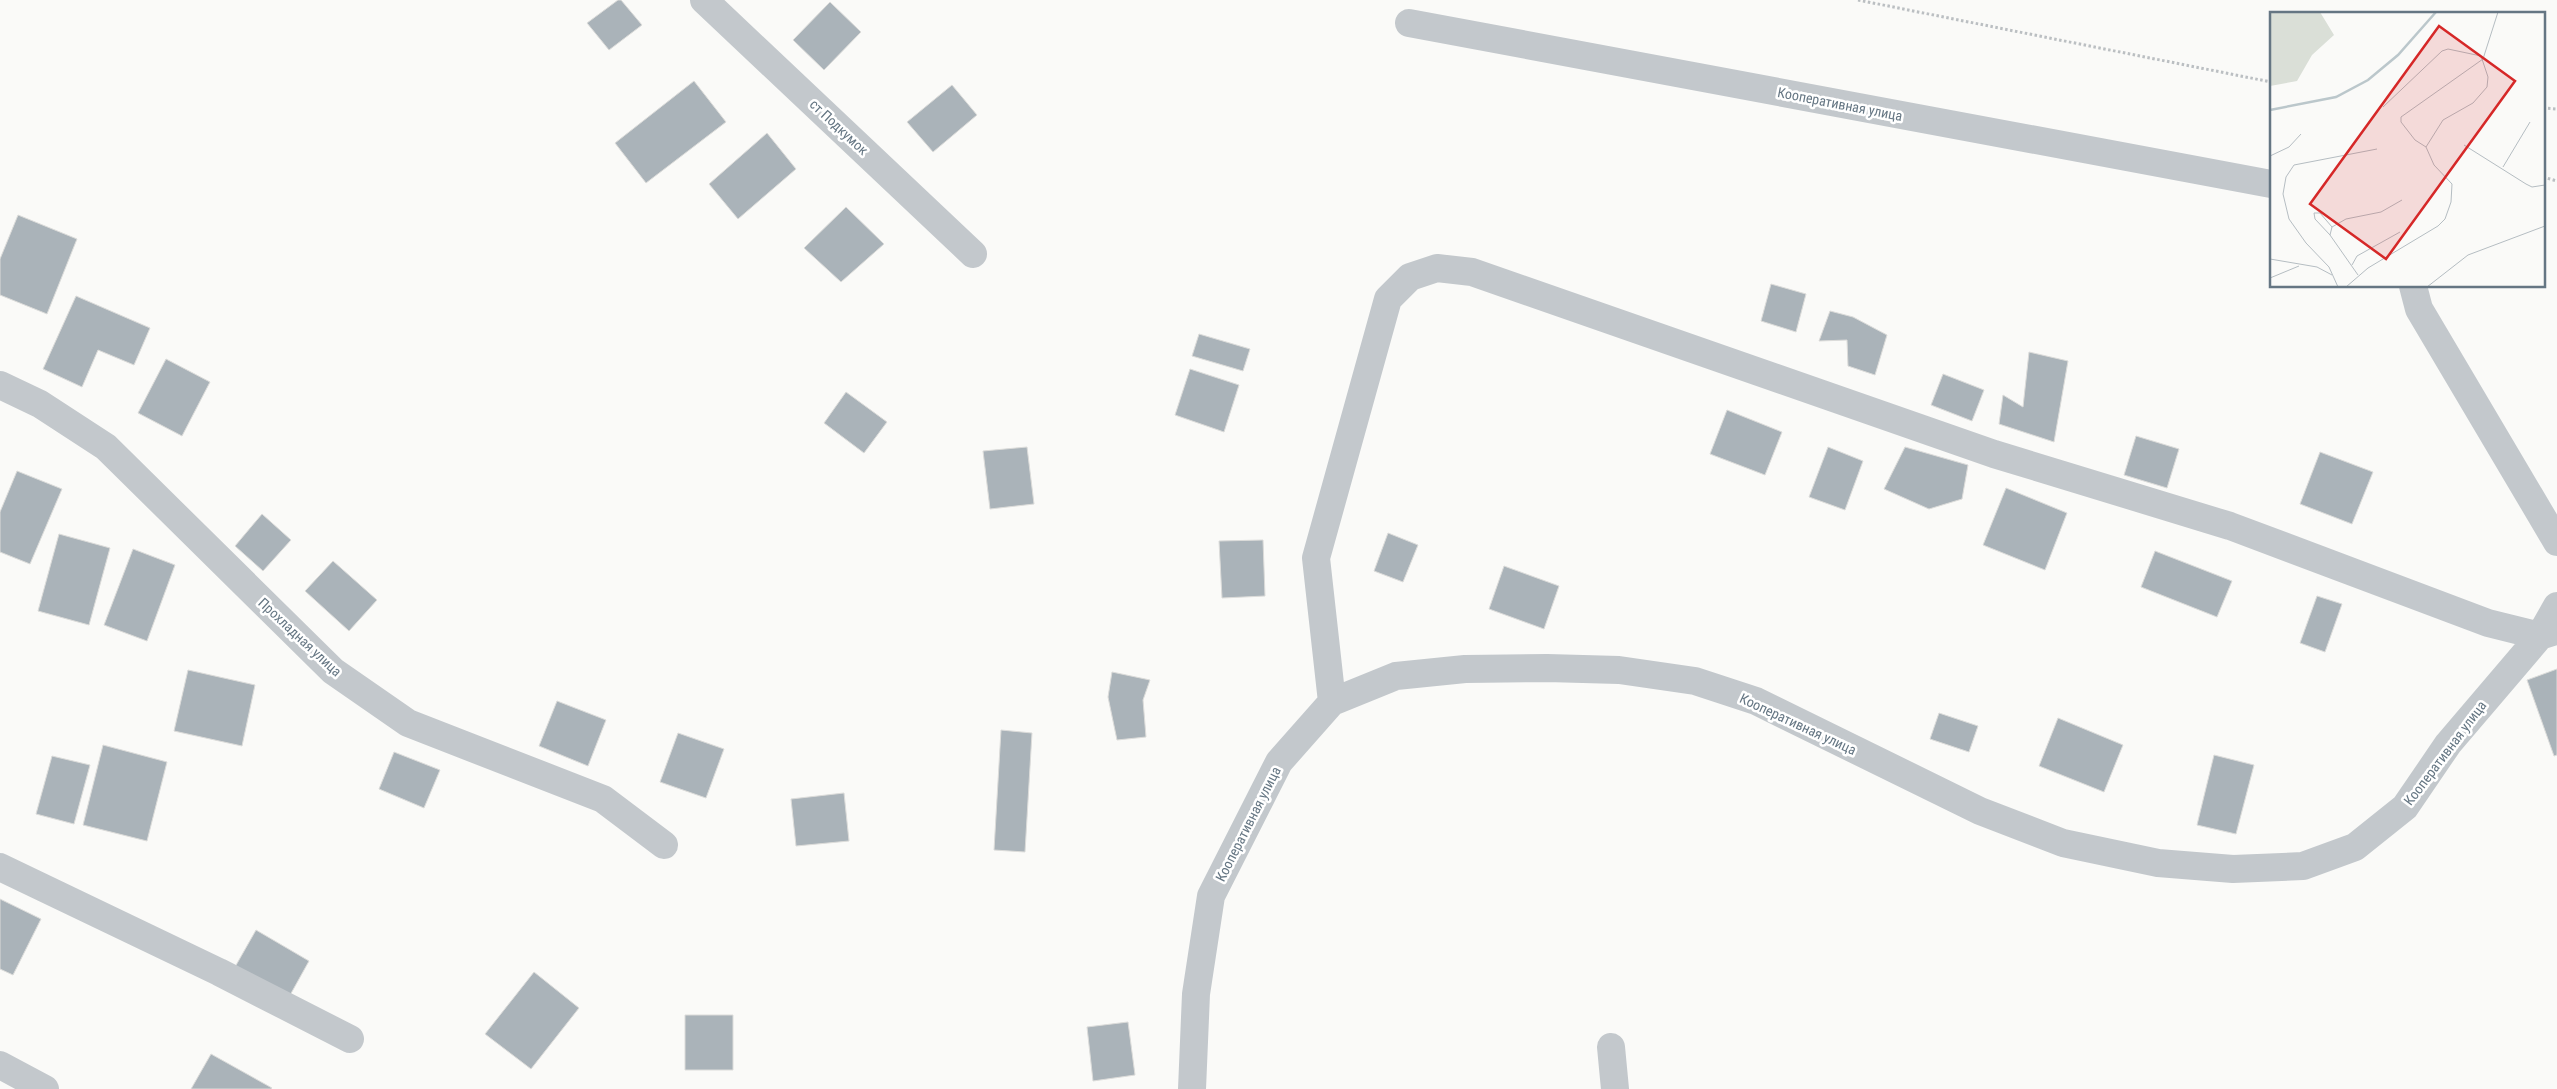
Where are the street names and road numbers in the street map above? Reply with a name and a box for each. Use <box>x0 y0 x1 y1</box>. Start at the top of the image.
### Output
street label: Кооперативная улица <box>1776 84 1904 124</box>
street label: ст Подкумок <box>807 96 872 158</box>
street label: Прохладная улица <box>255 594 345 680</box>
street label: Кооперативная улица <box>1737 690 1859 758</box>
street label: Кооперативная улица <box>2400 698 2490 808</box>
street label: Кооперативная улица <box>1212 764 1284 884</box>

